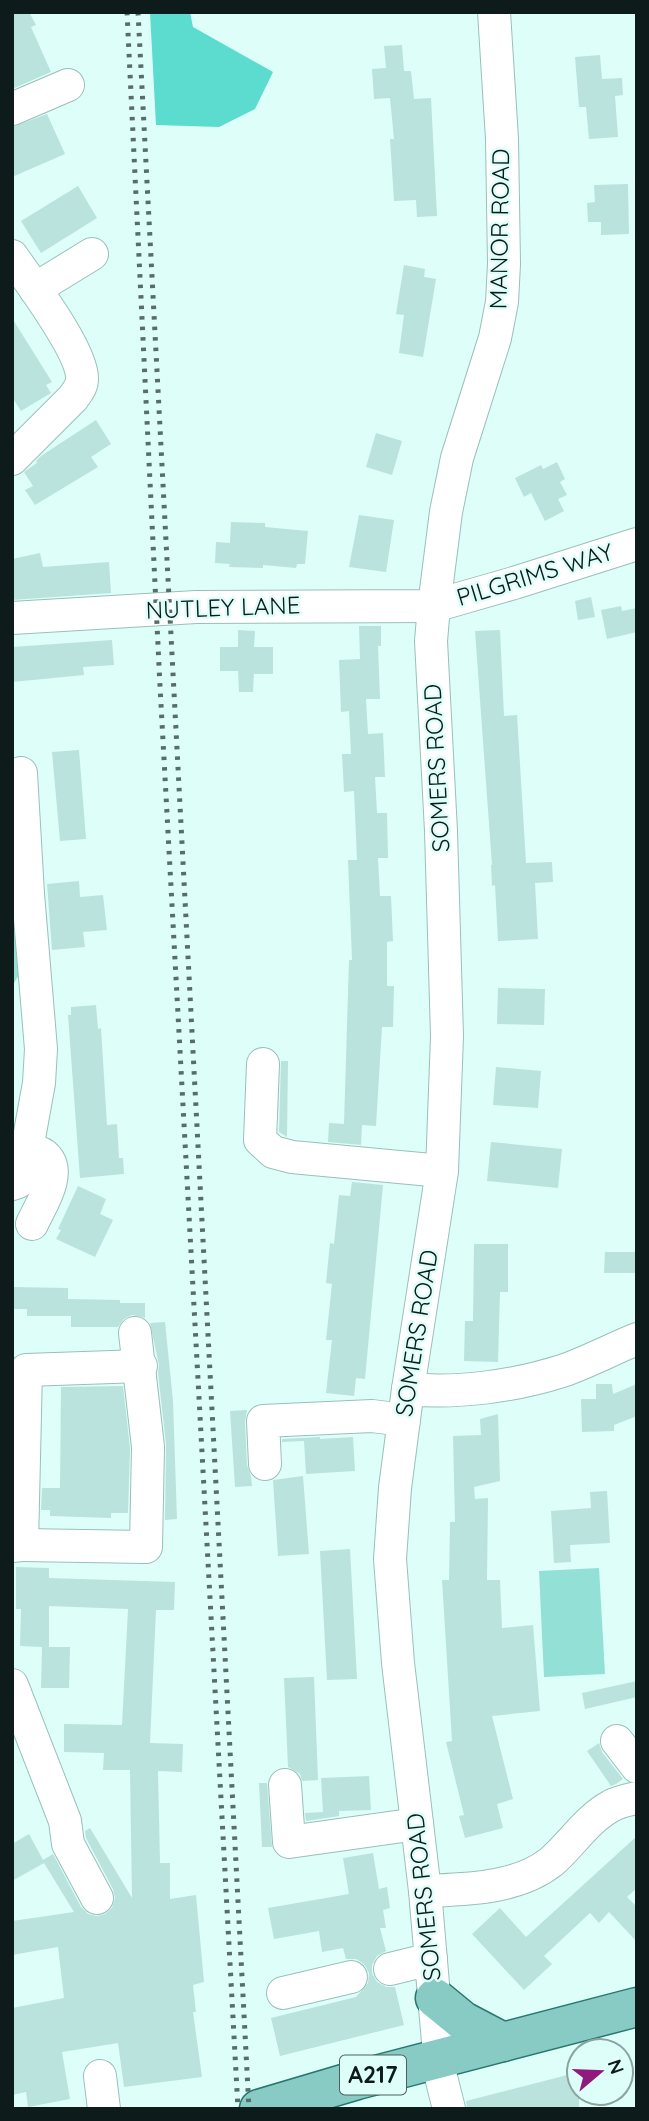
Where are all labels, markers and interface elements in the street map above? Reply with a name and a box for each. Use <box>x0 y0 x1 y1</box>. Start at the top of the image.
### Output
street label: MANOR ROAD <box>483 148 515 310</box>
street label: PILGRIMS WAY <box>453 536 617 612</box>
street label: NUTLEY LANE <box>145 589 301 625</box>
street label: SOMERS ROAD <box>417 683 455 853</box>
street label: SOMERS ROAD <box>388 1247 444 1418</box>
street label: SOMERS ROAD <box>399 1812 447 1982</box>
north arrow <box>565 2037 635 2107</box>
road number: A217 <box>340 2056 406 2094</box>
text: N <box>602 2056 630 2077</box>

